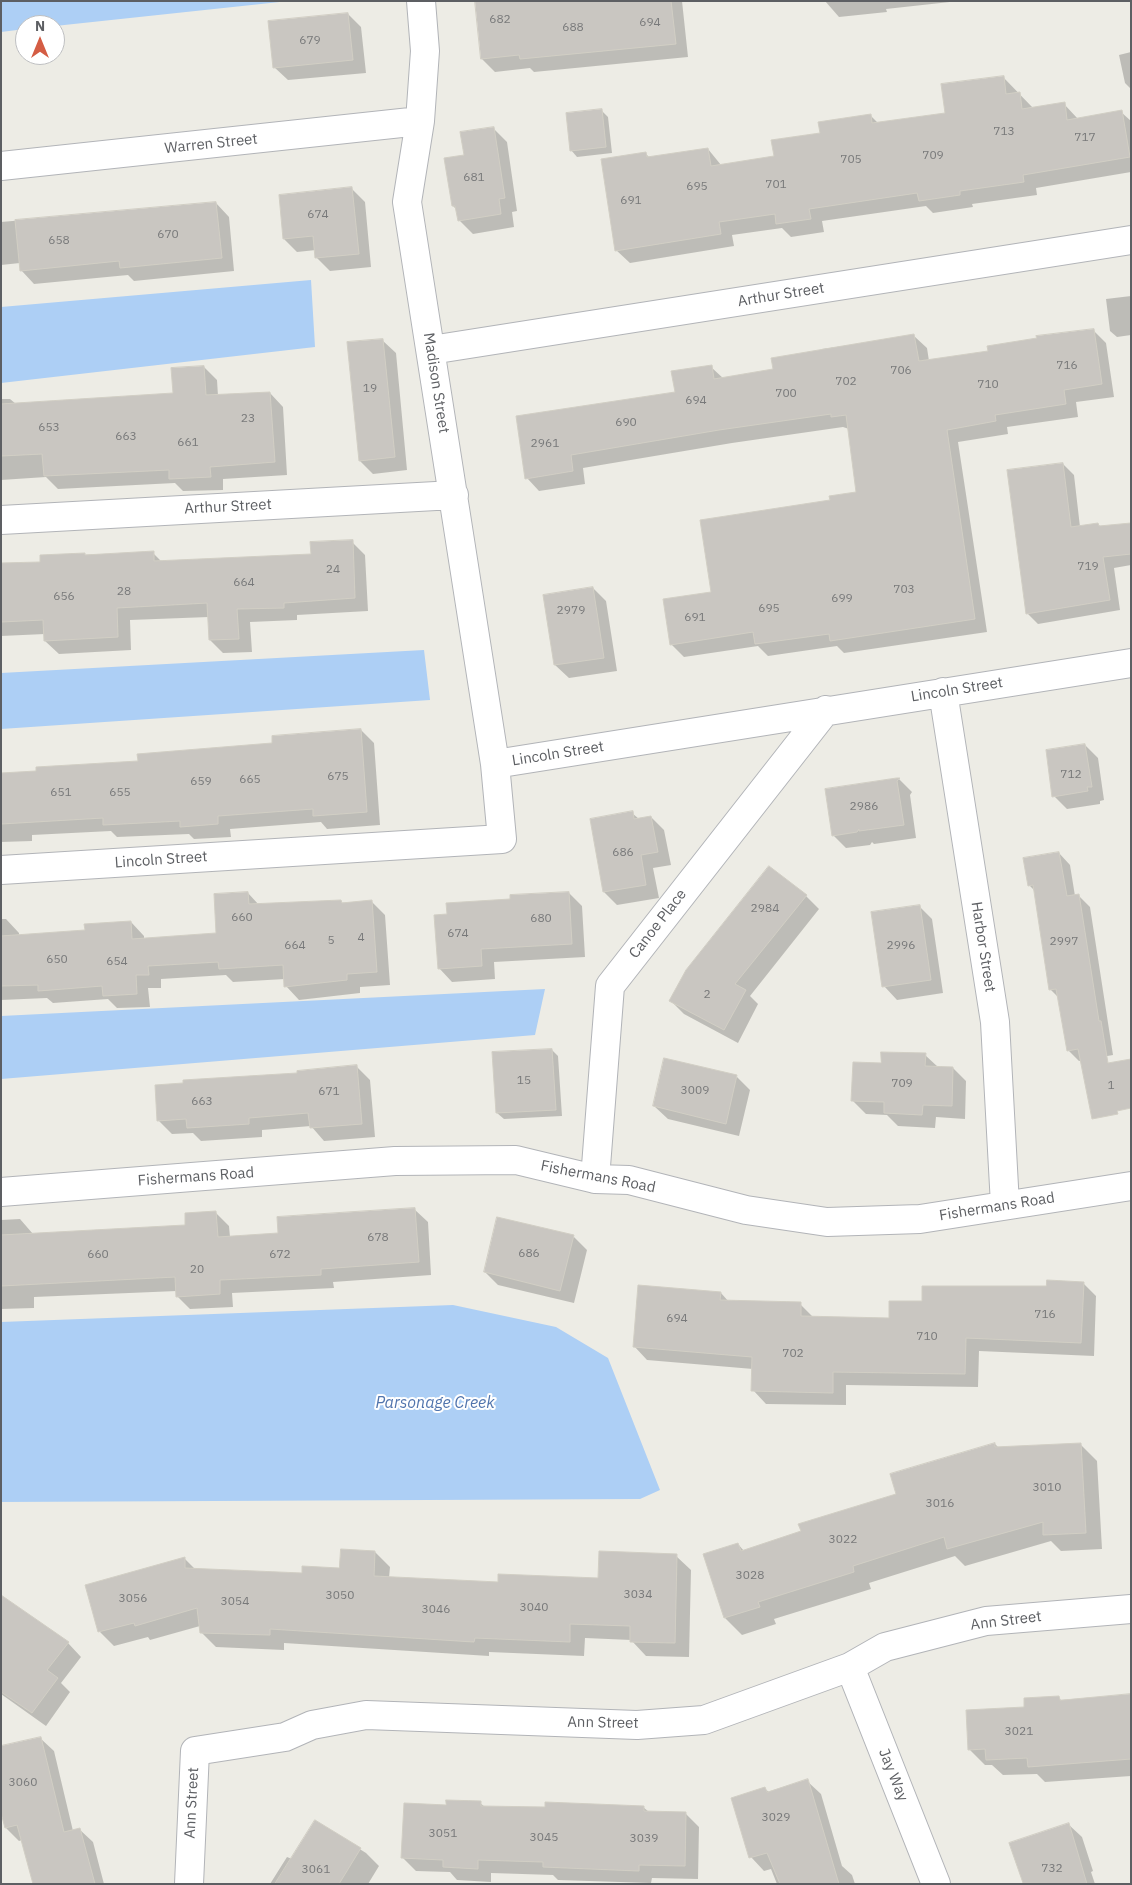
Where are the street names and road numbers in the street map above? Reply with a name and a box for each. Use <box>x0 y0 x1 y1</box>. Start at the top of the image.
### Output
street label: Warren Street <box>164 130 258 158</box>
street label: Arthur Street <box>736 279 826 311</box>
street label: Madison Street <box>419 331 453 435</box>
street label: Arthur Street <box>184 496 272 518</box>
street label: Lincoln Street <box>910 674 1004 706</box>
street label: Lincoln Street <box>511 738 605 770</box>
street label: Lincoln Street <box>114 848 208 872</box>
street label: Canoe Place <box>625 886 691 962</box>
street label: Harbor Street <box>967 900 999 994</box>
street label: Fishermans Road <box>539 1157 657 1197</box>
street label: Fishermans Road <box>137 1164 255 1190</box>
street label: Fishermans Road <box>938 1189 1056 1225</box>
street label: Ann Street <box>969 1608 1043 1634</box>
street label: Ann Street <box>567 1713 639 1733</box>
street label: Jay Way <box>874 1746 912 1804</box>
street label: Ann Street <box>181 1767 203 1839</box>

